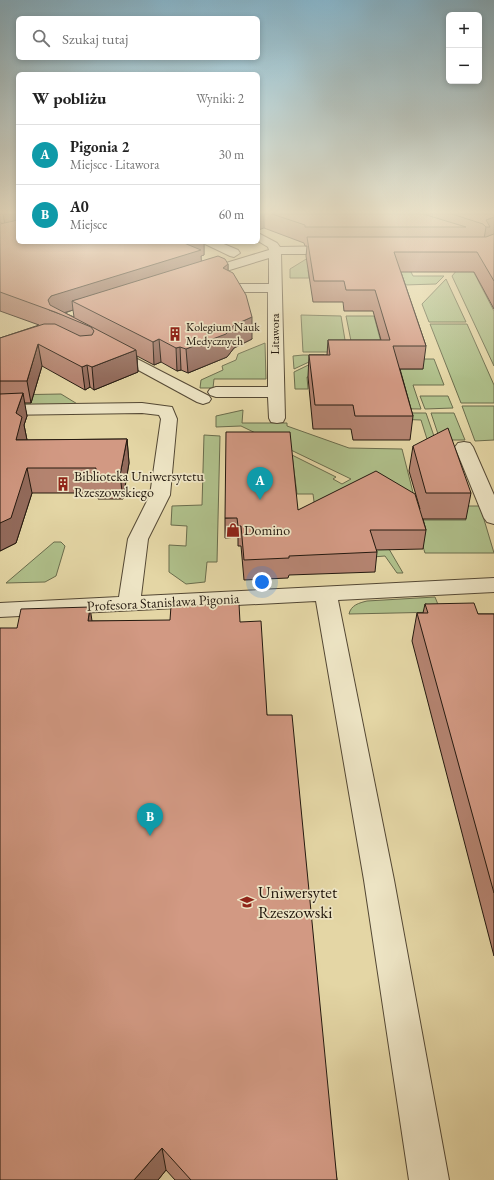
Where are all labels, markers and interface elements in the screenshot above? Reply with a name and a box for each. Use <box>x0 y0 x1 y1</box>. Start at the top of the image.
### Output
map controls <box>446 12 482 84</box>
button: + <box>446 12 482 48</box>
search box <box>16 16 260 60</box>
icon: search <box>30 27 52 49</box>
text: Szukaj tutaj <box>62 29 128 48</box>
button: − <box>446 48 482 84</box>
text: W pobliżu <box>32 87 106 109</box>
text: Wyniki: 2 <box>196 90 244 107</box>
text: Pigonia 2 <box>70 137 129 156</box>
text: A <box>40 146 50 163</box>
text: 30 m <box>219 146 244 163</box>
text: Miejsce · Litawora <box>70 156 159 173</box>
text: A0 <box>70 197 89 216</box>
text: B <box>41 206 49 223</box>
text: 60 m <box>219 206 244 223</box>
text: Miejsce <box>70 216 107 233</box>
street label: Litawora <box>267 313 283 354</box>
place label: Kolegium Nauk Medycznych <box>186 319 260 349</box>
building icon: Kolegium Nauk Medycznych <box>167 326 183 342</box>
place label: Biblioteka Uniwersytetu Rzeszowskiego <box>74 467 204 501</box>
pin: A <box>247 467 273 500</box>
building icon: Biblioteka Uniwersytetu Rzeszowskiego <box>55 476 71 492</box>
place label: Domino <box>244 521 290 539</box>
shop icon: Domino <box>225 522 241 538</box>
your location <box>252 572 272 592</box>
street label: Profesora Stanisława Pigonia <box>86 589 240 615</box>
pin: B <box>137 803 163 836</box>
place label: Uniwersytet Rzeszowski <box>258 881 338 923</box>
school or university icon: Uniwersytet Rzeszowski <box>239 894 255 910</box>

